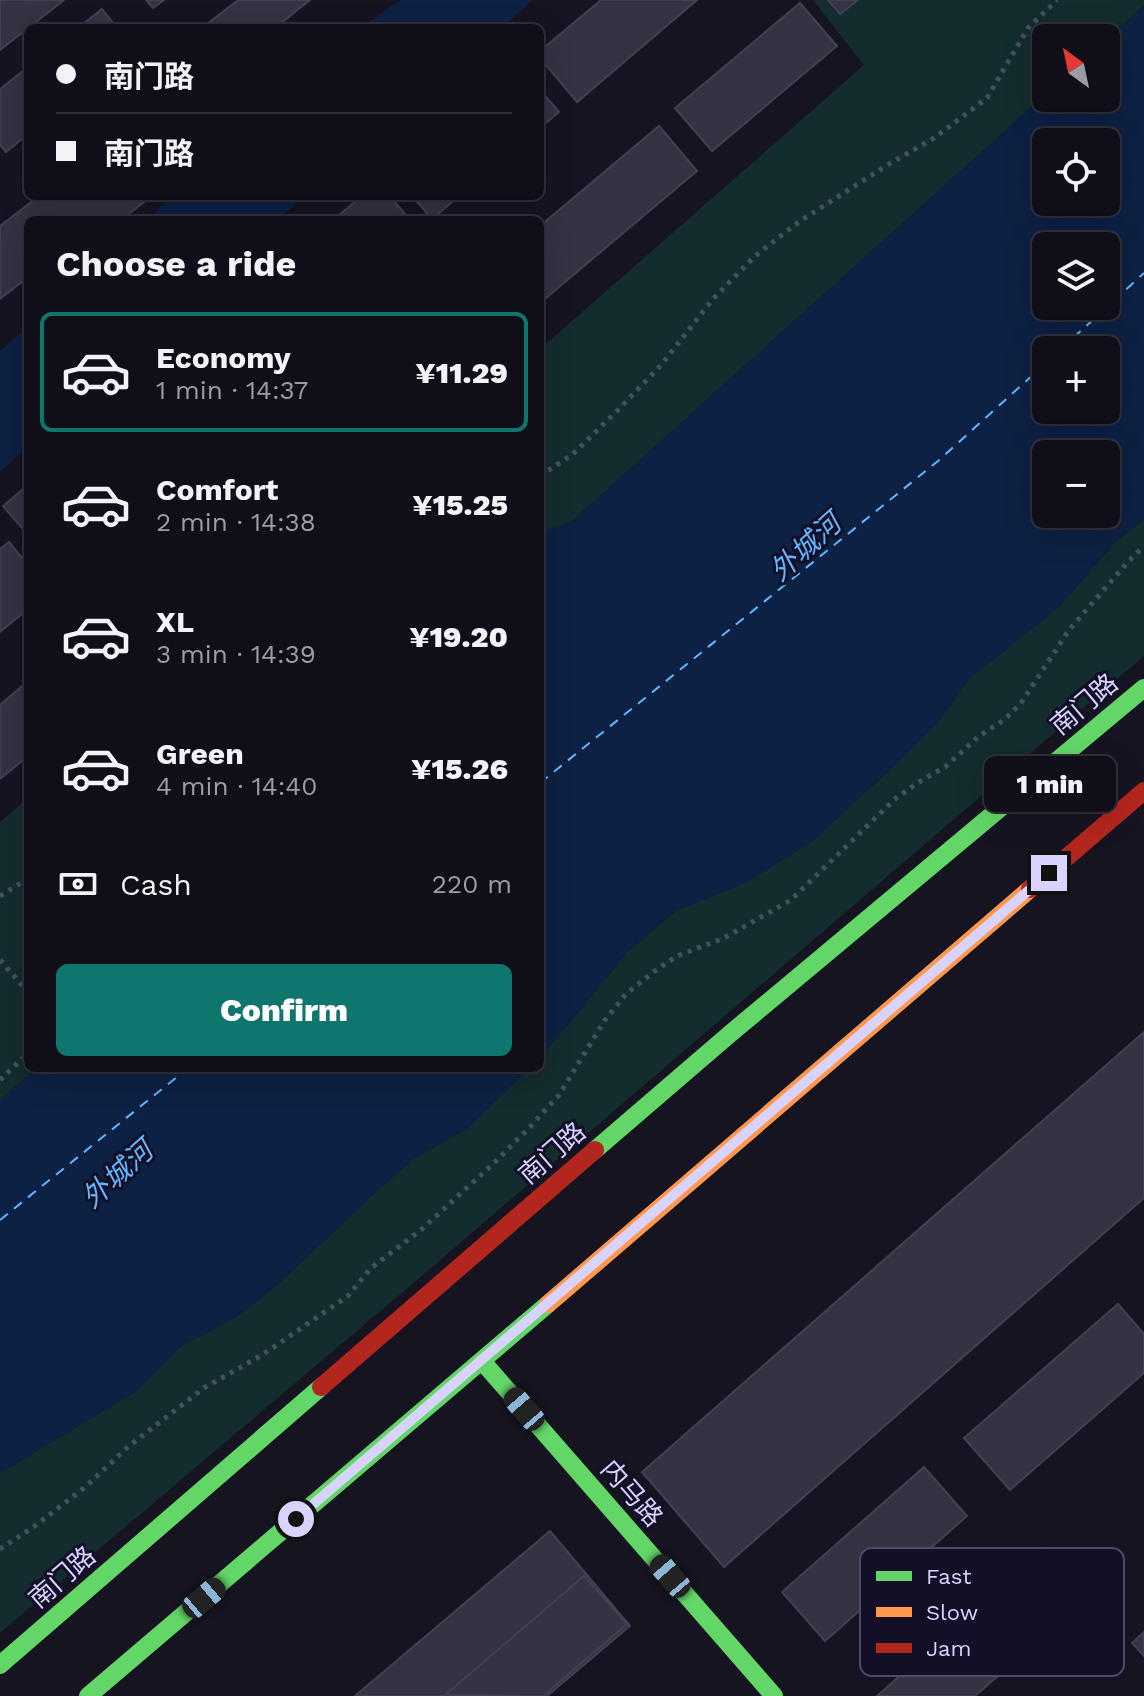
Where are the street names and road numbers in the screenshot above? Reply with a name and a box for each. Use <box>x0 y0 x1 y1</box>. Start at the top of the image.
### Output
street label: 南门路 <box>1044 667 1124 741</box>
street label: 南门路 <box>513 1116 591 1190</box>
street label: 内马路 <box>595 1454 669 1532</box>
street label: 南门路 <box>23 1540 101 1614</box>

